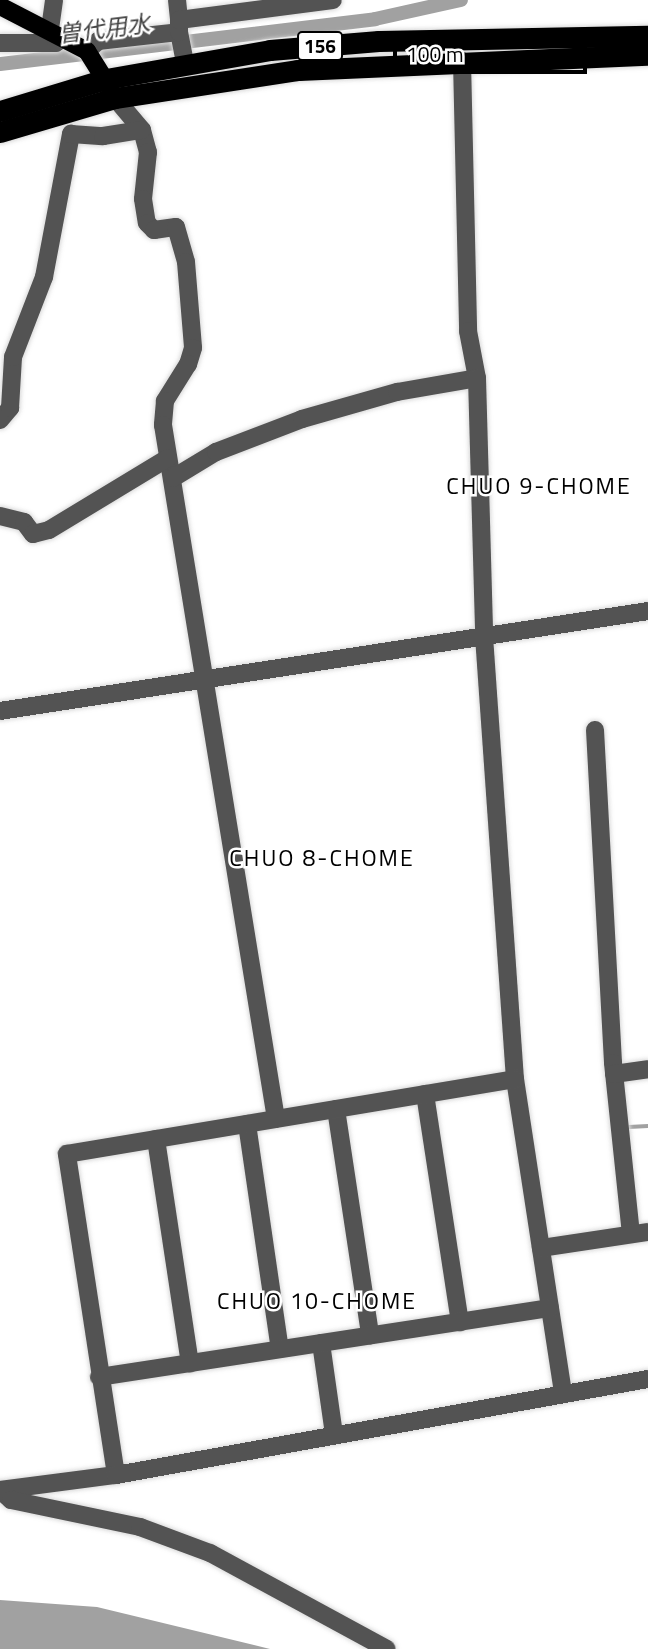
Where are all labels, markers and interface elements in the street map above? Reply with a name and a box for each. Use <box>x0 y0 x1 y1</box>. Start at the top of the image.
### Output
water label: 曽代用水 <box>57 10 151 48</box>
scale bar <box>396 28 590 72</box>
road number: 156 <box>296 30 344 61</box>
text: 100 m <box>406 38 463 70</box>
district label: CHUO 9-CHOME <box>448 472 630 500</box>
district label: CHUO 8-CHOME <box>231 844 413 872</box>
district label: CHUO 10-CHOME <box>219 1287 415 1315</box>

